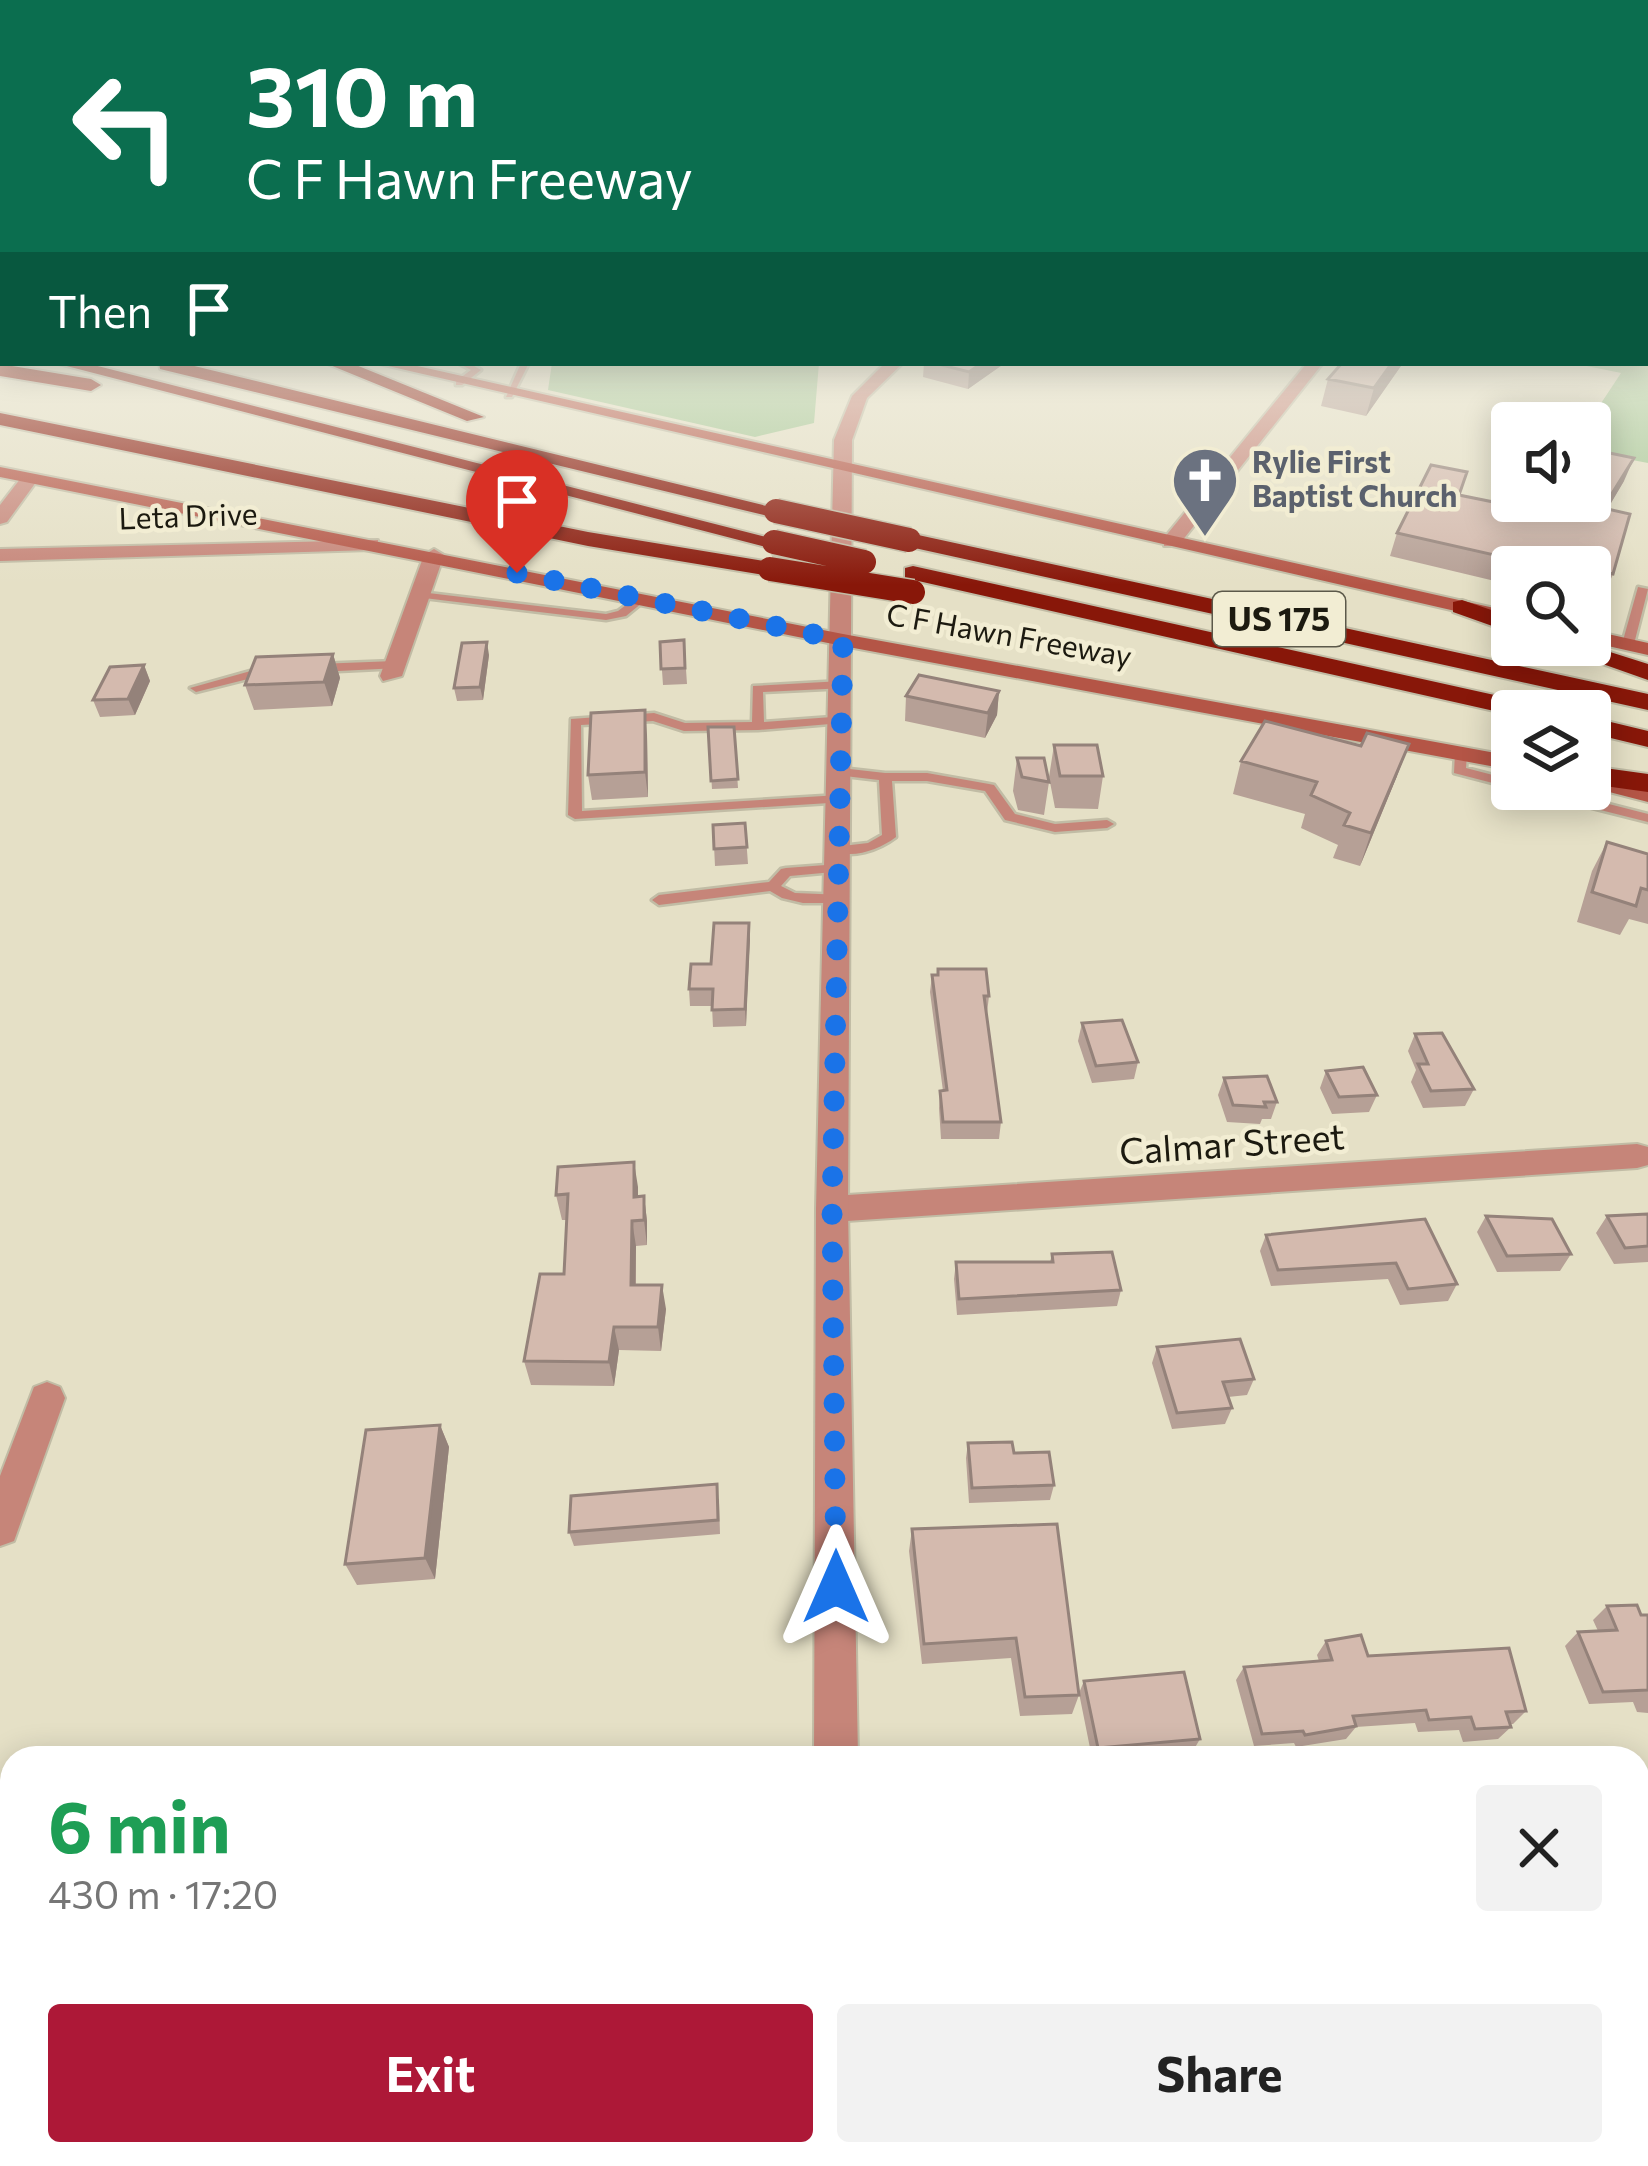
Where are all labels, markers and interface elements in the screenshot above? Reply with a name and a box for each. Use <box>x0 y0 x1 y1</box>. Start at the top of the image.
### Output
text: 310 m <box>246 42 478 144</box>
icon: left <box>48 48 204 204</box>
text: C F Hawn Freeway <box>246 144 693 210</box>
icon: arrive <box>176 276 242 342</box>
text: Then <box>48 282 152 337</box>
map controls <box>1491 402 1611 810</box>
button: sound <box>1491 402 1611 522</box>
place label: Rylie First Baptist Church <box>1252 442 1457 513</box>
church icon: Rylie First Baptist Church <box>1170 445 1240 539</box>
pin <box>466 450 568 573</box>
icon: arrive <box>484 468 550 534</box>
street label: Leta Drive <box>118 494 258 535</box>
button: search <box>1491 546 1611 666</box>
road number: US 175 <box>1213 592 1345 646</box>
street label: C F Hawn Freeway <box>884 594 1135 673</box>
button: layers <box>1491 690 1611 810</box>
street label: Calmar Street <box>1118 1112 1346 1172</box>
position arrow <box>773 1524 899 1650</box>
text: 6 min <box>48 1780 231 1868</box>
button: close <box>1476 1785 1602 1911</box>
text: 430 m · 17:20 <box>48 1869 278 1917</box>
button: Exit <box>48 2004 813 2142</box>
button: Share <box>837 2004 1602 2142</box>

